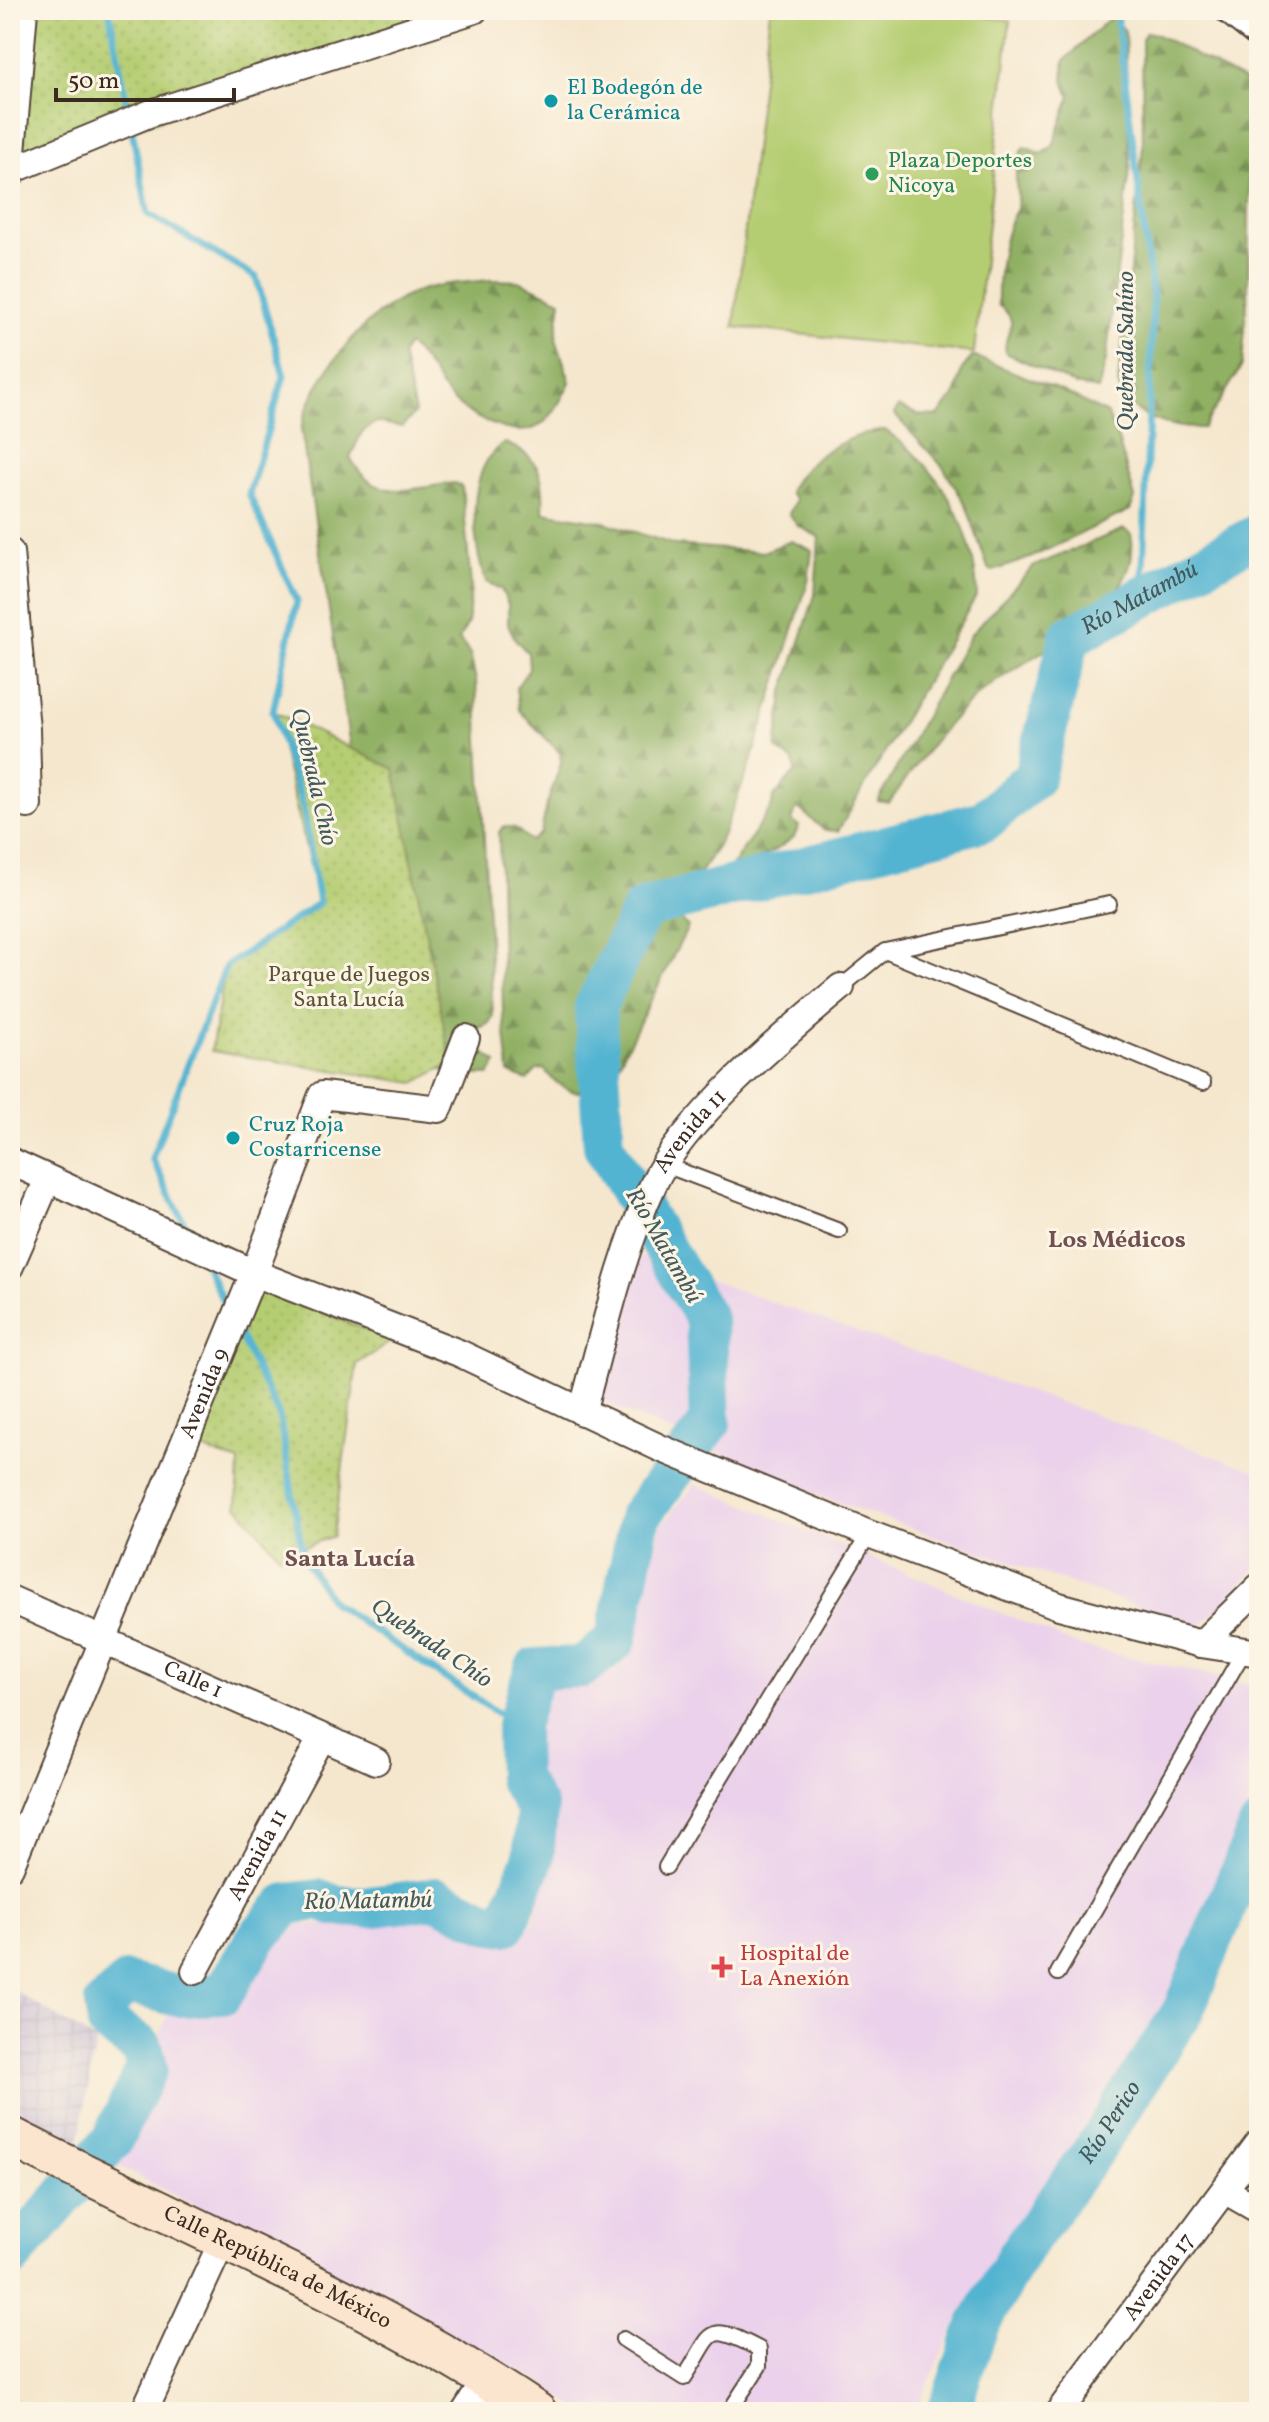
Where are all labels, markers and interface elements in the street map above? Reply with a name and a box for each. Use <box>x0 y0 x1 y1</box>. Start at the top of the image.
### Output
scale bar <box>56 52 234 102</box>
text: 50 m <box>68 65 120 99</box>
place label: El Bodegón de la Cerámica <box>567 73 703 129</box>
marker: El Bodegón de la Cerámica <box>542 92 560 110</box>
place label: Plaza Deportes Nicoya <box>888 146 1032 202</box>
marker: Plaza Deportes Nicoya <box>863 165 881 183</box>
water label: Quebrada Sahíno <box>1110 271 1144 431</box>
water label: Río Matambú <box>1075 553 1205 645</box>
water label: Quebrada Chío <box>281 705 345 849</box>
park label: Parque de Juegos Santa Lucía <box>268 960 430 1016</box>
street label: Avenida 11 <box>647 1082 734 1179</box>
place label: Cruz Roja Costarricense <box>249 1110 381 1166</box>
marker: Cruz Roja Costarricense <box>224 1129 242 1147</box>
water label: Río Matambú <box>616 1182 710 1310</box>
district label: Los Médicos <box>1048 1224 1186 1258</box>
street label: Avenida 9 <box>172 1344 237 1443</box>
district label: Santa Lucía <box>285 1543 415 1577</box>
water label: Quebrada Chío <box>363 1591 499 1697</box>
street label: Calle 1 <box>158 1653 227 1707</box>
street label: Avenida 11 <box>220 1803 296 1907</box>
water label: Río Matambú <box>303 1884 433 1920</box>
place label: Hospital de La Anexión <box>740 1939 850 1995</box>
marker: Hospital de La Anexión <box>711 1956 733 1978</box>
water label: Río Perico <box>1071 2075 1151 2172</box>
street label: Calle República de México <box>158 2198 397 2337</box>
street label: Avenida 17 <box>1116 2227 1202 2328</box>

